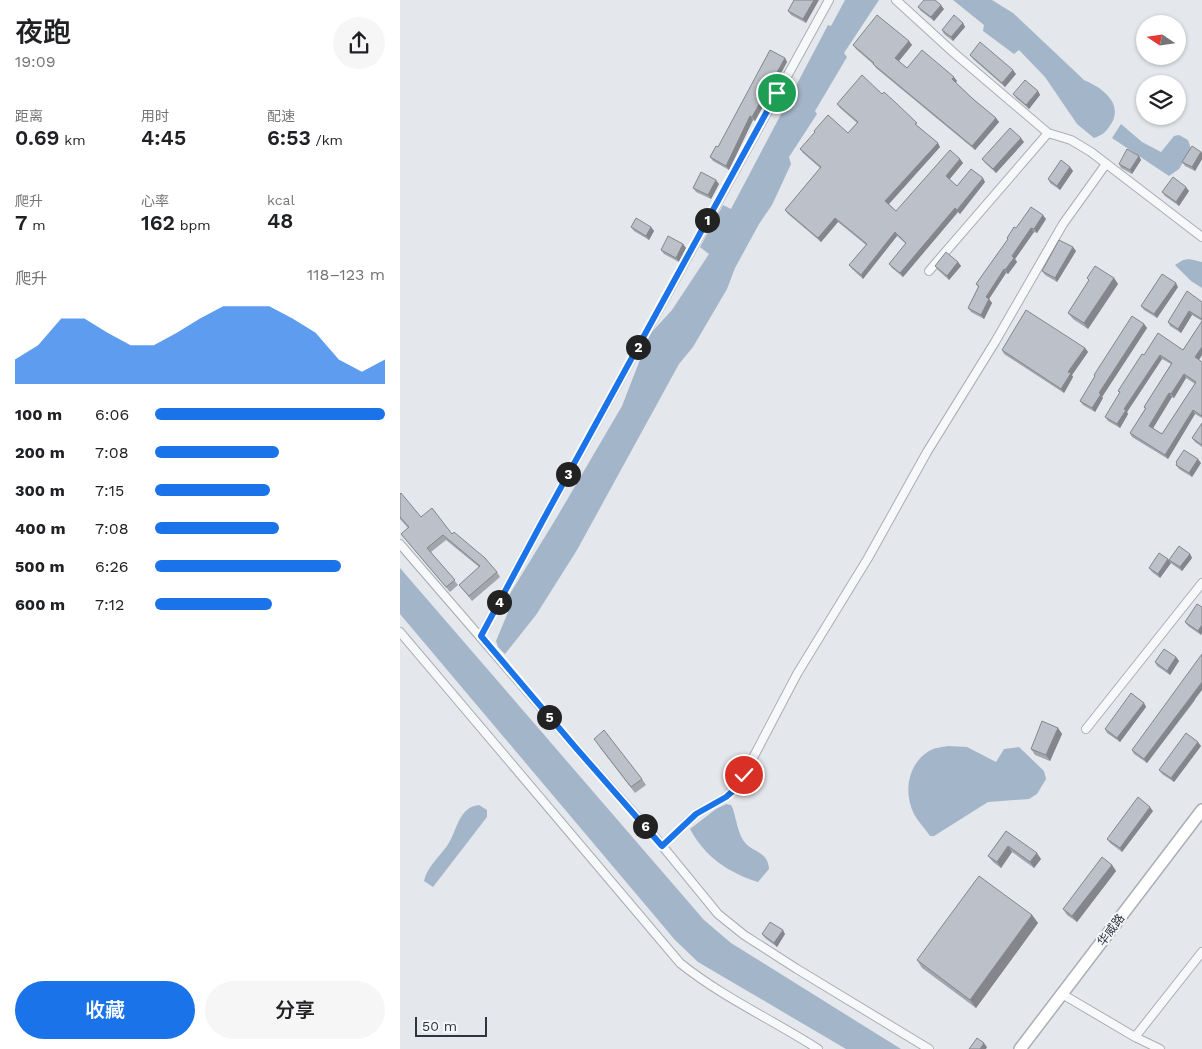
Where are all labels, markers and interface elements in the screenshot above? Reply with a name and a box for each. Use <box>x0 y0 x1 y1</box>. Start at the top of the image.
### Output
north arrow <box>1136 15 1186 65</box>
map controls <box>1136 15 1186 125</box>
text: 夜跑 <box>15 16 71 49</box>
button: share <box>333 17 385 69</box>
text: 19:09 <box>15 52 56 71</box>
pin <box>756 72 798 114</box>
button: layers <box>1136 75 1186 125</box>
icon: arrive <box>763 79 791 107</box>
text: 距离 <box>15 108 43 124</box>
text: 用时 <box>141 108 169 124</box>
text: 配速 <box>267 108 295 124</box>
text: 0.69 <box>15 125 60 150</box>
text: 4:45 <box>141 125 186 150</box>
text: 6:53 <box>267 125 311 150</box>
text: km <box>60 132 86 148</box>
text: /km <box>311 132 343 148</box>
text: kcal <box>267 192 295 208</box>
text: 爬升 <box>15 193 43 209</box>
text: 心率 <box>141 193 169 209</box>
text: 48 <box>267 208 293 233</box>
pin: 1 <box>694 208 720 232</box>
text: 7 <box>15 210 27 235</box>
text: 162 <box>141 210 175 235</box>
text: 1 <box>704 212 711 228</box>
text: m <box>27 217 46 233</box>
text: bpm <box>175 217 211 233</box>
text: 118–123 m <box>307 265 385 284</box>
text: 爬升 <box>15 269 47 288</box>
pin: 2 <box>626 334 650 360</box>
text: 2 <box>634 339 643 355</box>
text: 100 m <box>15 405 62 424</box>
text: 6:06 <box>95 405 129 424</box>
text: 200 m <box>15 443 65 462</box>
text: 7:08 <box>95 443 129 462</box>
pin: 3 <box>556 462 580 486</box>
text: 3 <box>564 466 573 482</box>
text: 300 m <box>15 481 65 500</box>
text: 7:15 <box>95 481 124 500</box>
text: 400 m <box>15 519 66 538</box>
text: 7:08 <box>95 519 129 538</box>
text: 500 m <box>15 557 65 576</box>
text: 6:26 <box>95 557 129 576</box>
pin: 4 <box>486 590 512 614</box>
text: 4 <box>495 594 504 610</box>
text: 600 m <box>15 595 65 614</box>
text: 7:12 <box>95 595 124 614</box>
pin: 5 <box>536 704 562 730</box>
text: 5 <box>545 709 554 725</box>
pin <box>723 754 765 796</box>
icon: check <box>730 761 758 789</box>
pin: 6 <box>632 814 658 838</box>
text: 6 <box>641 818 650 834</box>
street label: 华威路 <box>1095 911 1127 949</box>
button: 收藏 <box>15 981 195 1039</box>
button: 分享 <box>205 981 385 1039</box>
scale bar <box>415 1014 488 1037</box>
text: 50 m <box>422 1018 457 1034</box>

